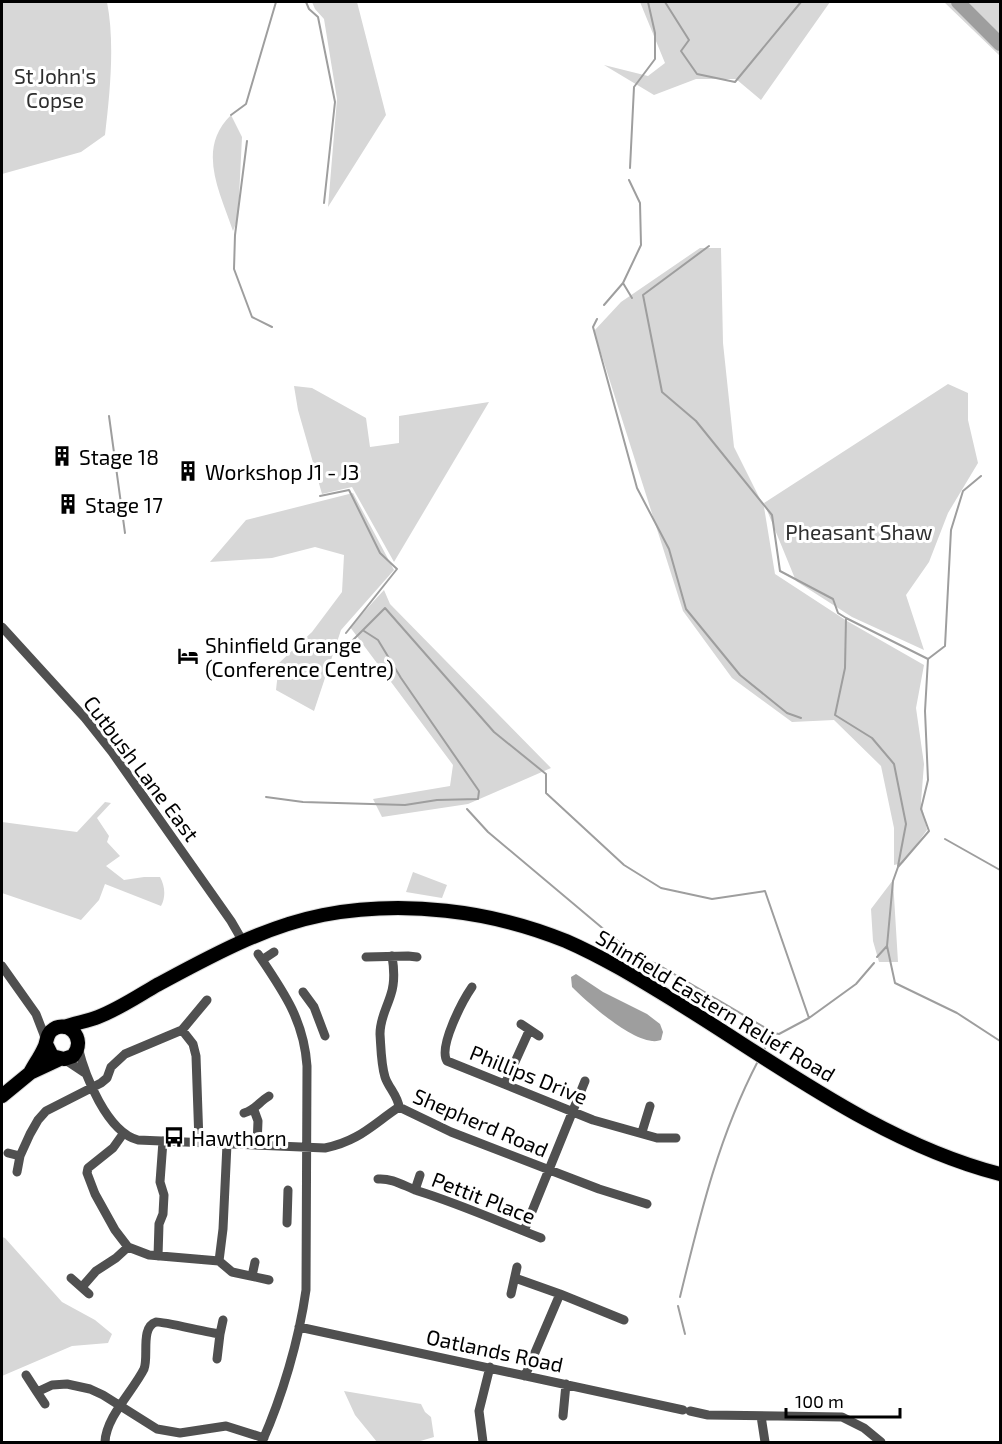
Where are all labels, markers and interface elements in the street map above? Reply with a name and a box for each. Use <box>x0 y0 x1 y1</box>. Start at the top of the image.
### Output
park label: St John's Copse <box>14 63 96 112</box>
building icon: Stage 18 <box>50 444 74 468</box>
place label: Stage 18 <box>79 444 159 469</box>
building icon: Workshop J1 - J3 <box>176 459 200 483</box>
place label: Workshop J1 - J3 <box>205 459 360 484</box>
building icon: Stage 17 <box>56 492 80 516</box>
place label: Stage 17 <box>85 492 163 517</box>
park label: Pheasant Shaw <box>785 519 933 544</box>
place label: Shinfield Grange (Conference Centre) <box>205 632 394 681</box>
hotel icon: Shinfield Grange (Conference Centre) <box>176 644 200 668</box>
street label: Cutbush Lane East <box>79 690 205 846</box>
street label: Shinfield Eastern Relief Road <box>592 924 840 1086</box>
street label: Phillips Drive <box>466 1039 592 1109</box>
street label: Shepherd Road <box>410 1082 552 1162</box>
bus stop icon: Hawthorn <box>162 1125 186 1149</box>
place label: Hawthorn <box>191 1125 287 1150</box>
street label: Pettit Place <box>429 1166 539 1228</box>
street label: Oatlands Road <box>424 1323 566 1377</box>
scale bar <box>786 1381 900 1419</box>
text: 100 m <box>795 1390 844 1412</box>

